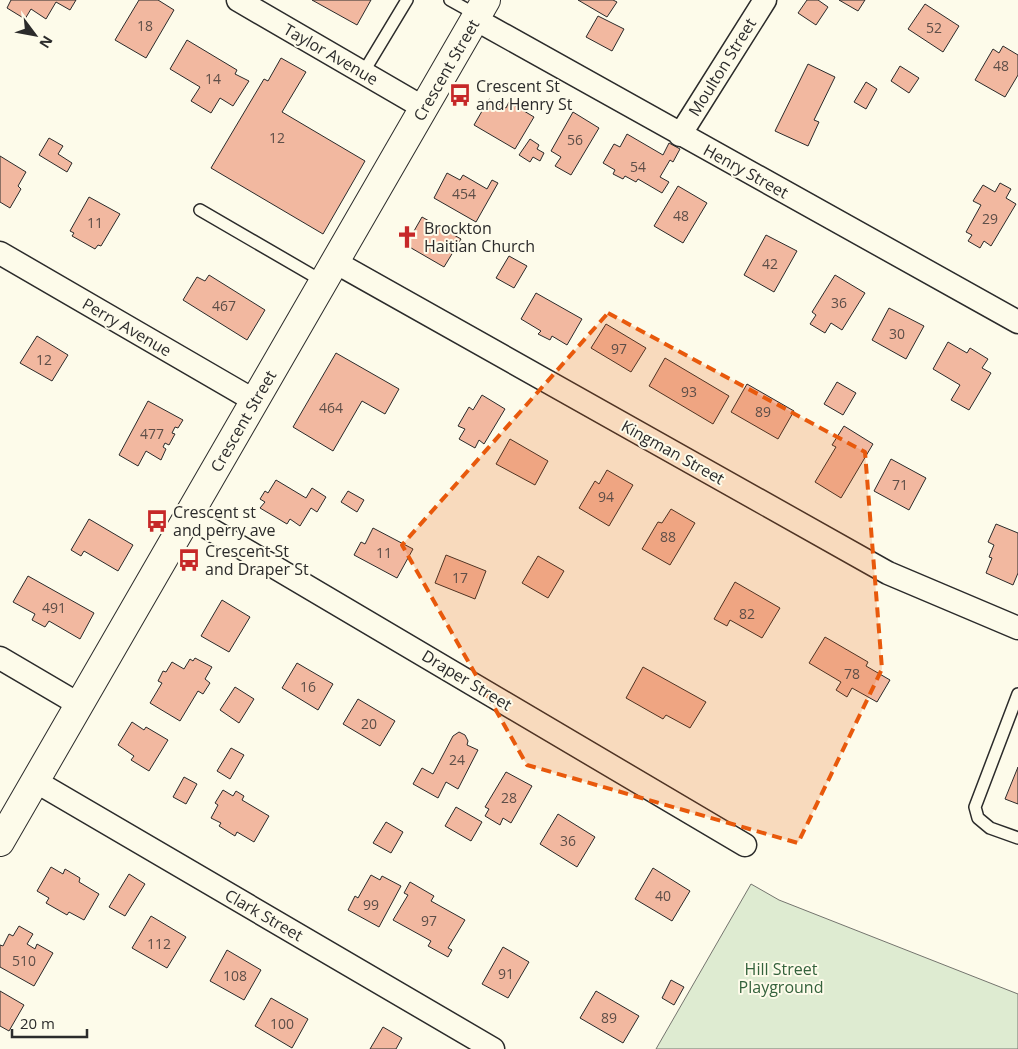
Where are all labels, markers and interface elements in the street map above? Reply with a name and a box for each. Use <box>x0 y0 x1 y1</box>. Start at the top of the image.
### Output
north arrow <box>10 10 60 60</box>
street label: Moulton Street <box>683 13 761 120</box>
street label: Crescent Street <box>408 15 484 125</box>
house number: 18 <box>137 16 153 35</box>
street label: Taylor Avenue <box>280 18 382 90</box>
house number: 52 <box>926 18 942 37</box>
text: N <box>35 32 58 52</box>
house number: 48 <box>993 56 1009 75</box>
house number: 14 <box>205 69 221 88</box>
place label: Crescent St and Henry St <box>476 75 573 115</box>
bus stop icon: Crescent St and Henry St <box>447 82 473 108</box>
house number: 12 <box>269 128 285 147</box>
house number: 56 <box>567 130 583 149</box>
street label: Henry Street <box>700 139 793 204</box>
house number: 54 <box>630 157 646 176</box>
house number: 454 <box>452 184 476 203</box>
house number: 48 <box>673 206 689 225</box>
house number: 29 <box>982 209 998 228</box>
house number: 11 <box>87 213 103 232</box>
place label: Brockton Haitian Church <box>424 217 535 257</box>
church icon: Brockton Haitian Church <box>394 224 420 250</box>
house number: 42 <box>762 254 778 273</box>
street label: Perry Avenue <box>78 293 176 361</box>
house number: 36 <box>831 293 847 312</box>
house number: 467 <box>212 296 236 315</box>
house number: 30 <box>889 324 905 343</box>
house number: 97 <box>611 339 627 358</box>
house number: 12 <box>36 350 52 369</box>
street label: Crescent Street <box>205 366 281 476</box>
house number: 93 <box>681 382 697 401</box>
house number: 464 <box>319 398 343 417</box>
house number: 89 <box>755 402 771 421</box>
street label: Kingman Street <box>618 415 729 490</box>
house number: 477 <box>140 424 164 443</box>
house number: 71 <box>892 475 908 494</box>
house number: 94 <box>598 487 614 506</box>
place label: Crescent st and perry ave <box>173 501 276 541</box>
bus stop icon: Crescent st and perry ave <box>144 508 170 534</box>
house number: 88 <box>660 527 676 546</box>
place label: Crescent St and Draper St <box>205 540 309 580</box>
house number: 11 <box>376 543 392 562</box>
bus stop icon: Crescent St and Draper St <box>176 547 202 573</box>
house number: 17 <box>452 568 468 587</box>
house number: 491 <box>42 598 66 617</box>
house number: 82 <box>739 604 755 623</box>
street label: Draper Street <box>418 645 516 716</box>
house number: 78 <box>844 664 860 683</box>
house number: 16 <box>300 677 316 696</box>
house number: 20 <box>361 714 377 733</box>
house number: 24 <box>449 750 465 769</box>
house number: 28 <box>501 788 517 807</box>
house number: 36 <box>560 831 576 850</box>
street label: Clark Street <box>221 884 307 946</box>
house number: 40 <box>655 886 671 905</box>
house number: 99 <box>363 895 379 914</box>
house number: 97 <box>421 911 437 930</box>
house number: 112 <box>147 934 171 953</box>
house number: 510 <box>12 951 36 970</box>
park label: Hill Street Playground <box>739 958 823 998</box>
house number: 91 <box>498 964 514 983</box>
house number: 108 <box>223 966 247 985</box>
scale bar <box>12 1006 88 1038</box>
house number: 89 <box>601 1008 617 1027</box>
text: 20 m <box>20 1013 55 1033</box>
house number: 100 <box>270 1014 294 1033</box>

